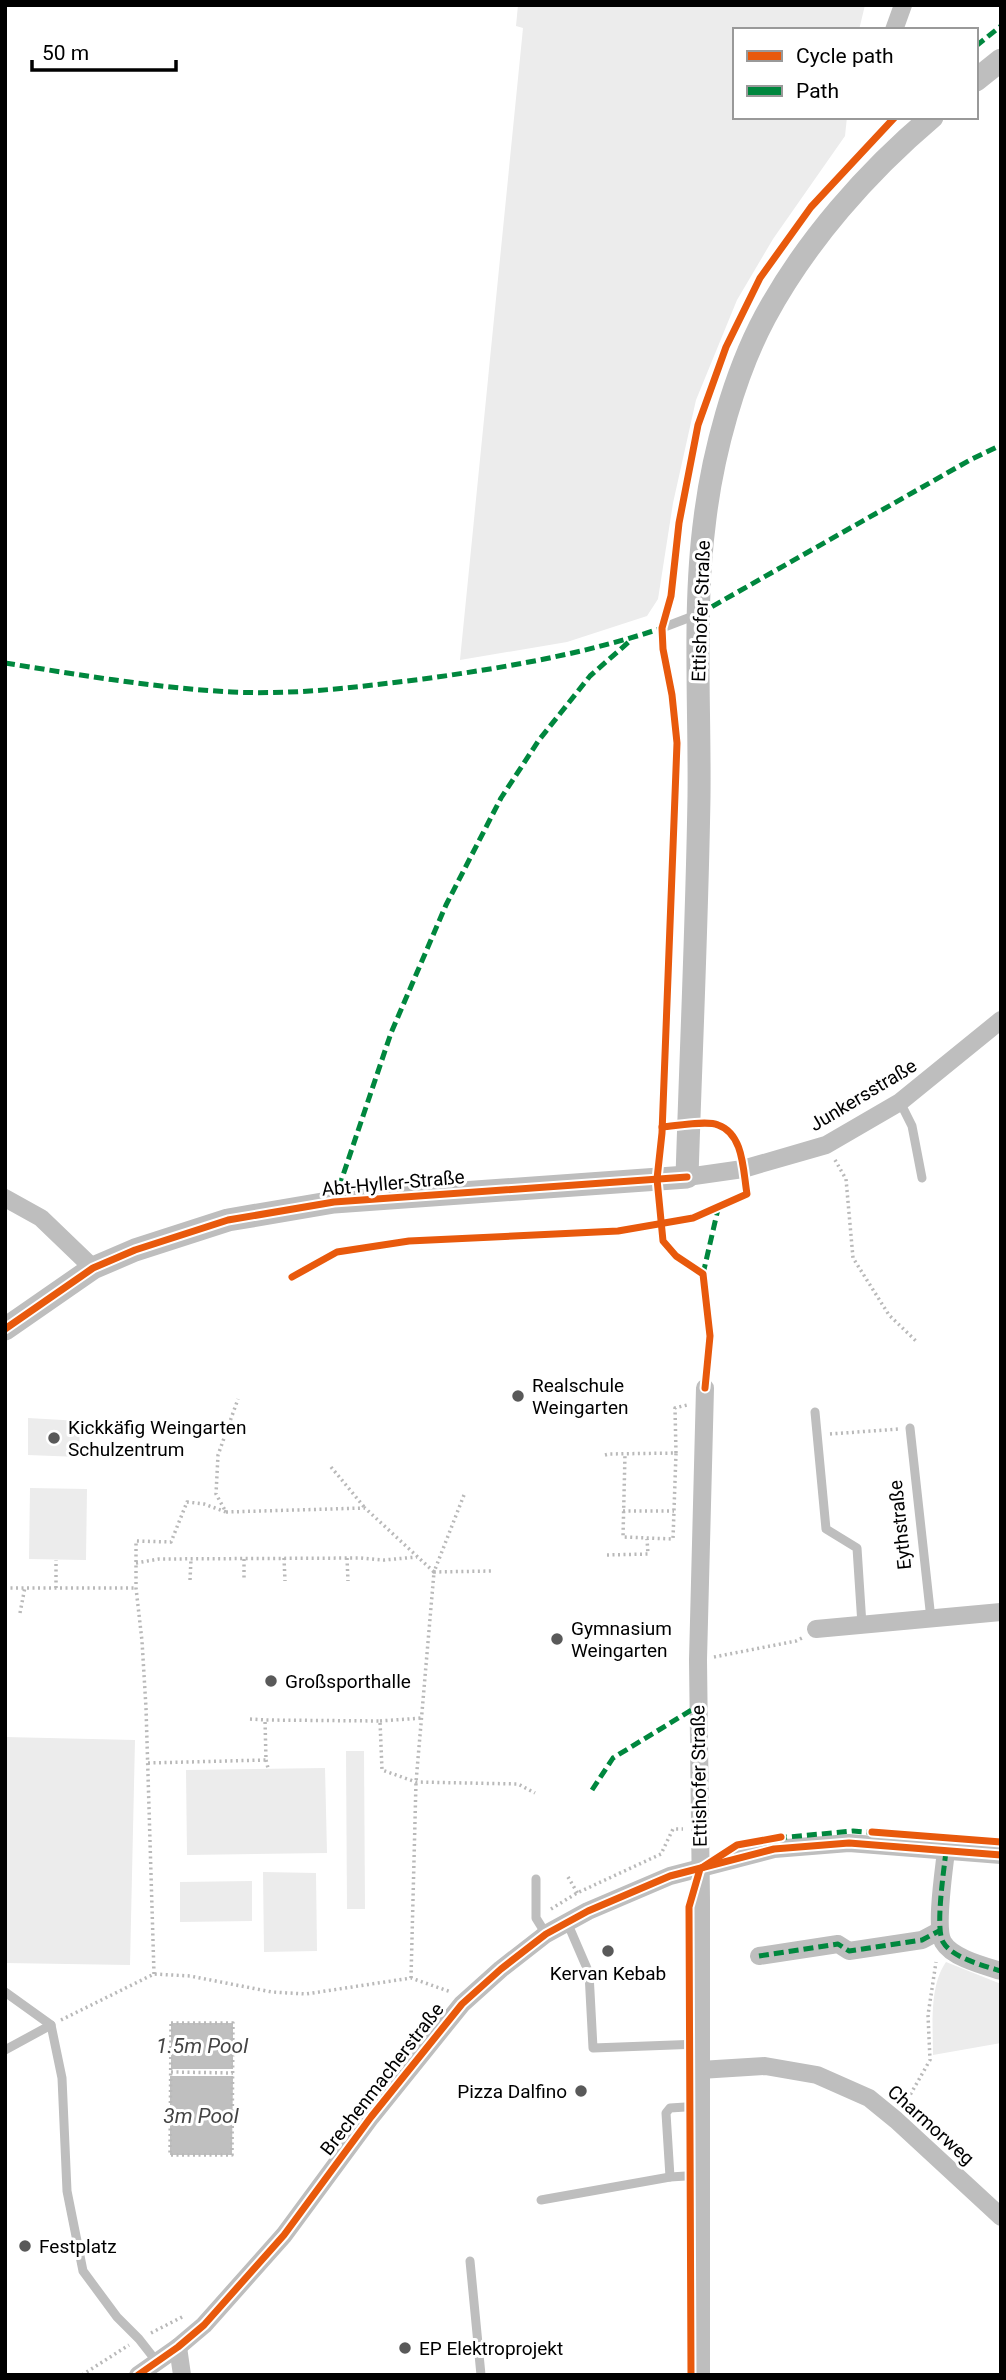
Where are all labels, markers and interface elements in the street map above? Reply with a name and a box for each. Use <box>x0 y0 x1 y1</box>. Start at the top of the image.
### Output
scale bar <box>32 28 175 72</box>
legend <box>733 28 978 119</box>
text: 50 m <box>42 41 89 65</box>
text: Cycle path <box>796 44 894 68</box>
text: Path <box>796 79 839 103</box>
street label: Ettishofer Straße <box>687 540 715 682</box>
street label: Junkersstraße <box>805 1054 921 1136</box>
street label: Abt-Hyller-Straße <box>321 1165 465 1201</box>
place label: Realschule Weingarten <box>532 1374 628 1419</box>
marker: Realschule Weingarten <box>510 1388 526 1404</box>
place label: Kickkäfig Weingarten Schulzentrum <box>68 1416 246 1461</box>
marker: Kickkäfig Weingarten Schulzentrum <box>46 1430 62 1446</box>
street label: Eythstraße <box>884 1479 916 1571</box>
place label: Gymnasium Weingarten <box>571 1617 672 1662</box>
marker: Gymnasium Weingarten <box>549 1631 565 1647</box>
place label: Großsporthalle <box>285 1670 411 1693</box>
marker: Großsporthalle <box>263 1673 279 1689</box>
street label: Ettishofer Straße <box>686 1705 712 1847</box>
marker: Kervan Kebab <box>600 1943 616 1959</box>
place label: Kervan Kebab <box>550 1962 666 1985</box>
street label: Brechenmacherstraße <box>315 1998 449 2160</box>
water label: 1.5m Pool <box>156 2034 249 2058</box>
place label: Pizza Dalfino <box>457 2080 567 2103</box>
street label: Charmorweg <box>883 2080 979 2170</box>
marker: Pizza Dalfino <box>573 2083 589 2099</box>
water label: 3m Pool <box>163 2104 240 2128</box>
place label: Festplatz <box>39 2235 117 2258</box>
marker: Festplatz <box>17 2238 33 2254</box>
place label: EP Elektroprojekt <box>419 2337 563 2360</box>
marker: EP Elektroprojekt <box>397 2340 413 2356</box>

